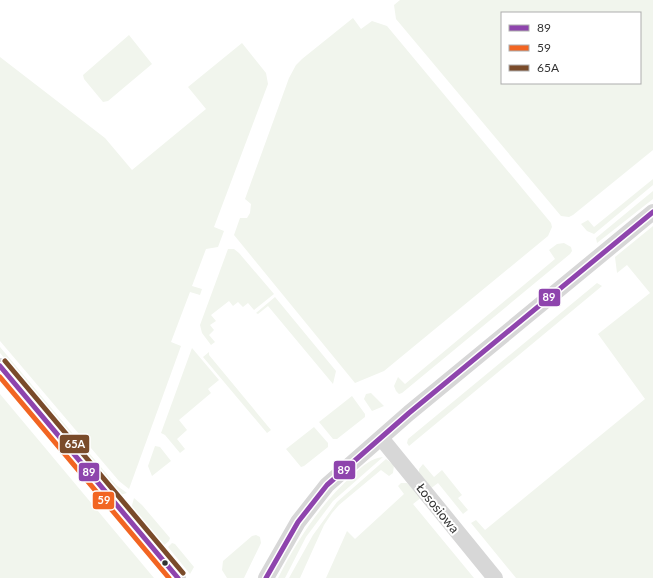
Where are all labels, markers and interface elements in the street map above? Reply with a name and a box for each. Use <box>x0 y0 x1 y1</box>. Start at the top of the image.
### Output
legend <box>501 12 641 84</box>
text: 89 <box>537 20 551 35</box>
text: 59 <box>537 40 551 55</box>
text: 65A <box>537 60 560 75</box>
line badge: 89 <box>538 288 561 307</box>
text: 89 <box>543 290 555 303</box>
line badge: 65A <box>59 434 90 454</box>
text: 65A <box>65 437 86 450</box>
line badge: 89 <box>333 460 356 480</box>
line badge: 89 <box>78 462 100 482</box>
text: 89 <box>338 463 350 476</box>
text: 89 <box>83 465 95 478</box>
street label: Łososiowa <box>413 480 463 536</box>
line badge: 59 <box>92 491 115 510</box>
text: 59 <box>98 493 110 506</box>
unlabelled marker <box>160 558 170 568</box>

